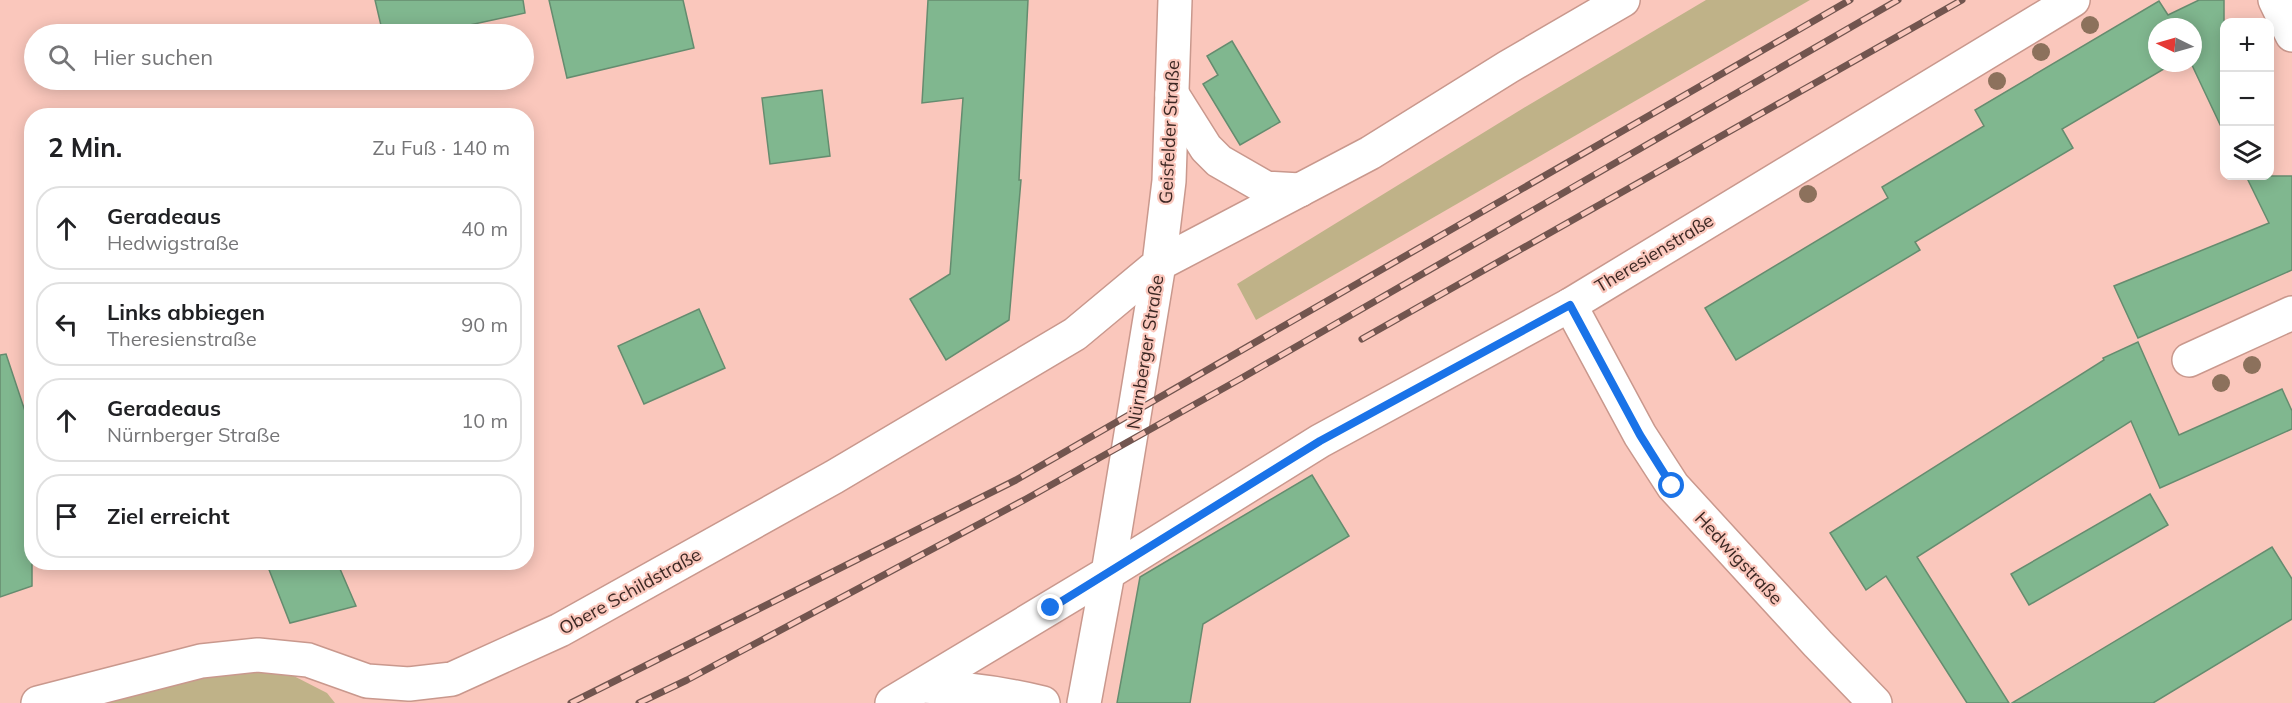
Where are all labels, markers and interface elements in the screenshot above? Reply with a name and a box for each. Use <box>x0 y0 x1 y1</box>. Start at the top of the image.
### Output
north arrow <box>2148 18 2202 72</box>
map controls <box>2220 18 2274 180</box>
button: + <box>2220 18 2274 72</box>
search box <box>24 24 534 90</box>
icon: search <box>45 41 78 74</box>
text: Hier suchen <box>93 43 213 71</box>
street label: Geisfelder Straße <box>1154 60 1184 204</box>
button: − <box>2220 72 2274 126</box>
button: layers <box>2220 126 2274 180</box>
text: 2 Min. <box>48 131 122 164</box>
text: Zu Fuß · 140 m <box>372 135 510 160</box>
text: Geradeaus <box>107 202 221 230</box>
street label: Theresienstraße <box>1590 208 1718 298</box>
icon: ahead <box>50 212 83 245</box>
text: 40 m <box>461 216 508 241</box>
text: Hedwigstraße <box>107 230 239 255</box>
street label: Nürnberger Straße <box>1121 273 1169 431</box>
text: Links abbiegen <box>107 298 265 326</box>
icon: left <box>50 308 83 341</box>
text: 90 m <box>461 312 508 337</box>
text: Theresienstraße <box>107 326 257 351</box>
text: Geradeaus <box>107 394 221 422</box>
icon: ahead <box>50 404 83 437</box>
text: 10 m <box>461 408 508 433</box>
text: Nürnberger Straße <box>107 422 280 447</box>
route start <box>1658 472 1684 498</box>
icon: arrive <box>50 500 83 533</box>
text: Ziel erreicht <box>107 502 230 530</box>
street label: Hedwigstraße <box>1690 507 1788 609</box>
street label: Obere Schildstraße <box>555 542 705 640</box>
route end <box>1037 594 1063 620</box>

